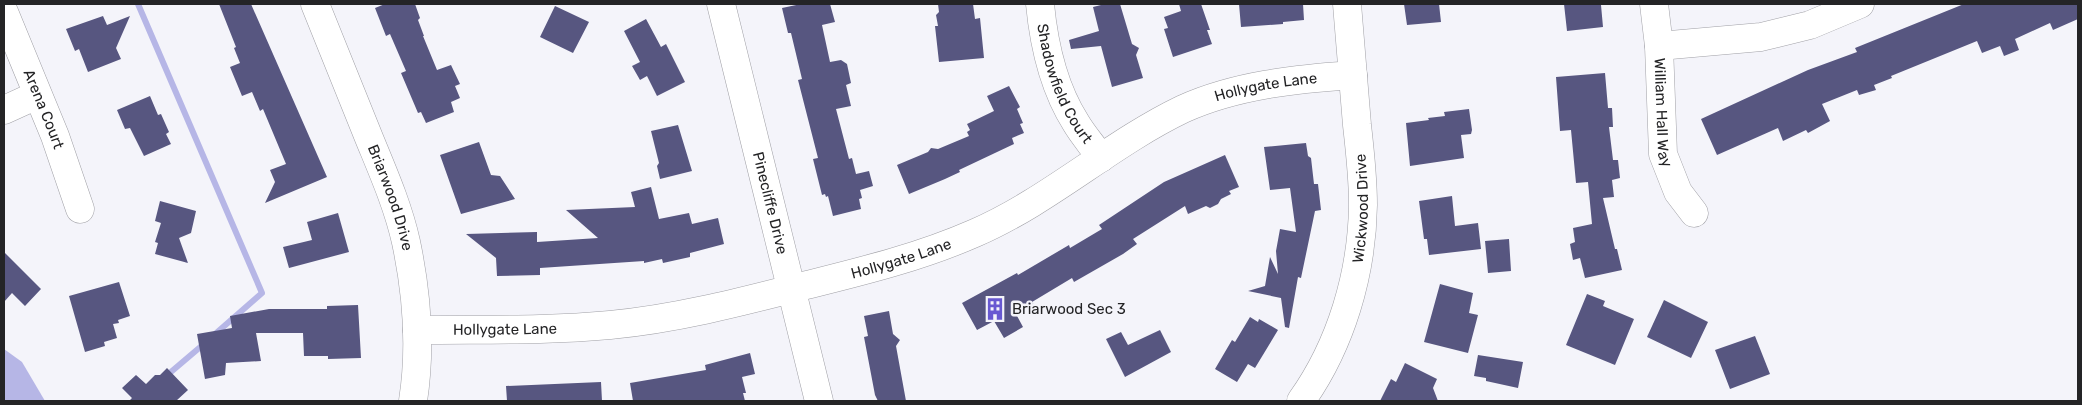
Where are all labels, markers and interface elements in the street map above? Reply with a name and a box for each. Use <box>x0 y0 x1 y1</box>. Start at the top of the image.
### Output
street label: Shadowfield Court <box>1033 22 1096 147</box>
street label: William Hall Way <box>1650 57 1676 170</box>
street label: Arena Court <box>20 67 68 151</box>
street label: Hollygate Lane <box>1212 69 1318 105</box>
street label: Briarwood Drive <box>364 142 417 252</box>
street label: Pinecliffe Drive <box>749 150 791 256</box>
street label: Wickwood Drive <box>1349 153 1372 264</box>
street label: Hollygate Lane <box>849 235 954 283</box>
building icon: Briarwood Sec 3 <box>982 296 1008 322</box>
place label: Briarwood Sec 3 <box>1012 300 1126 318</box>
street label: Hollygate Lane <box>453 319 557 339</box>

